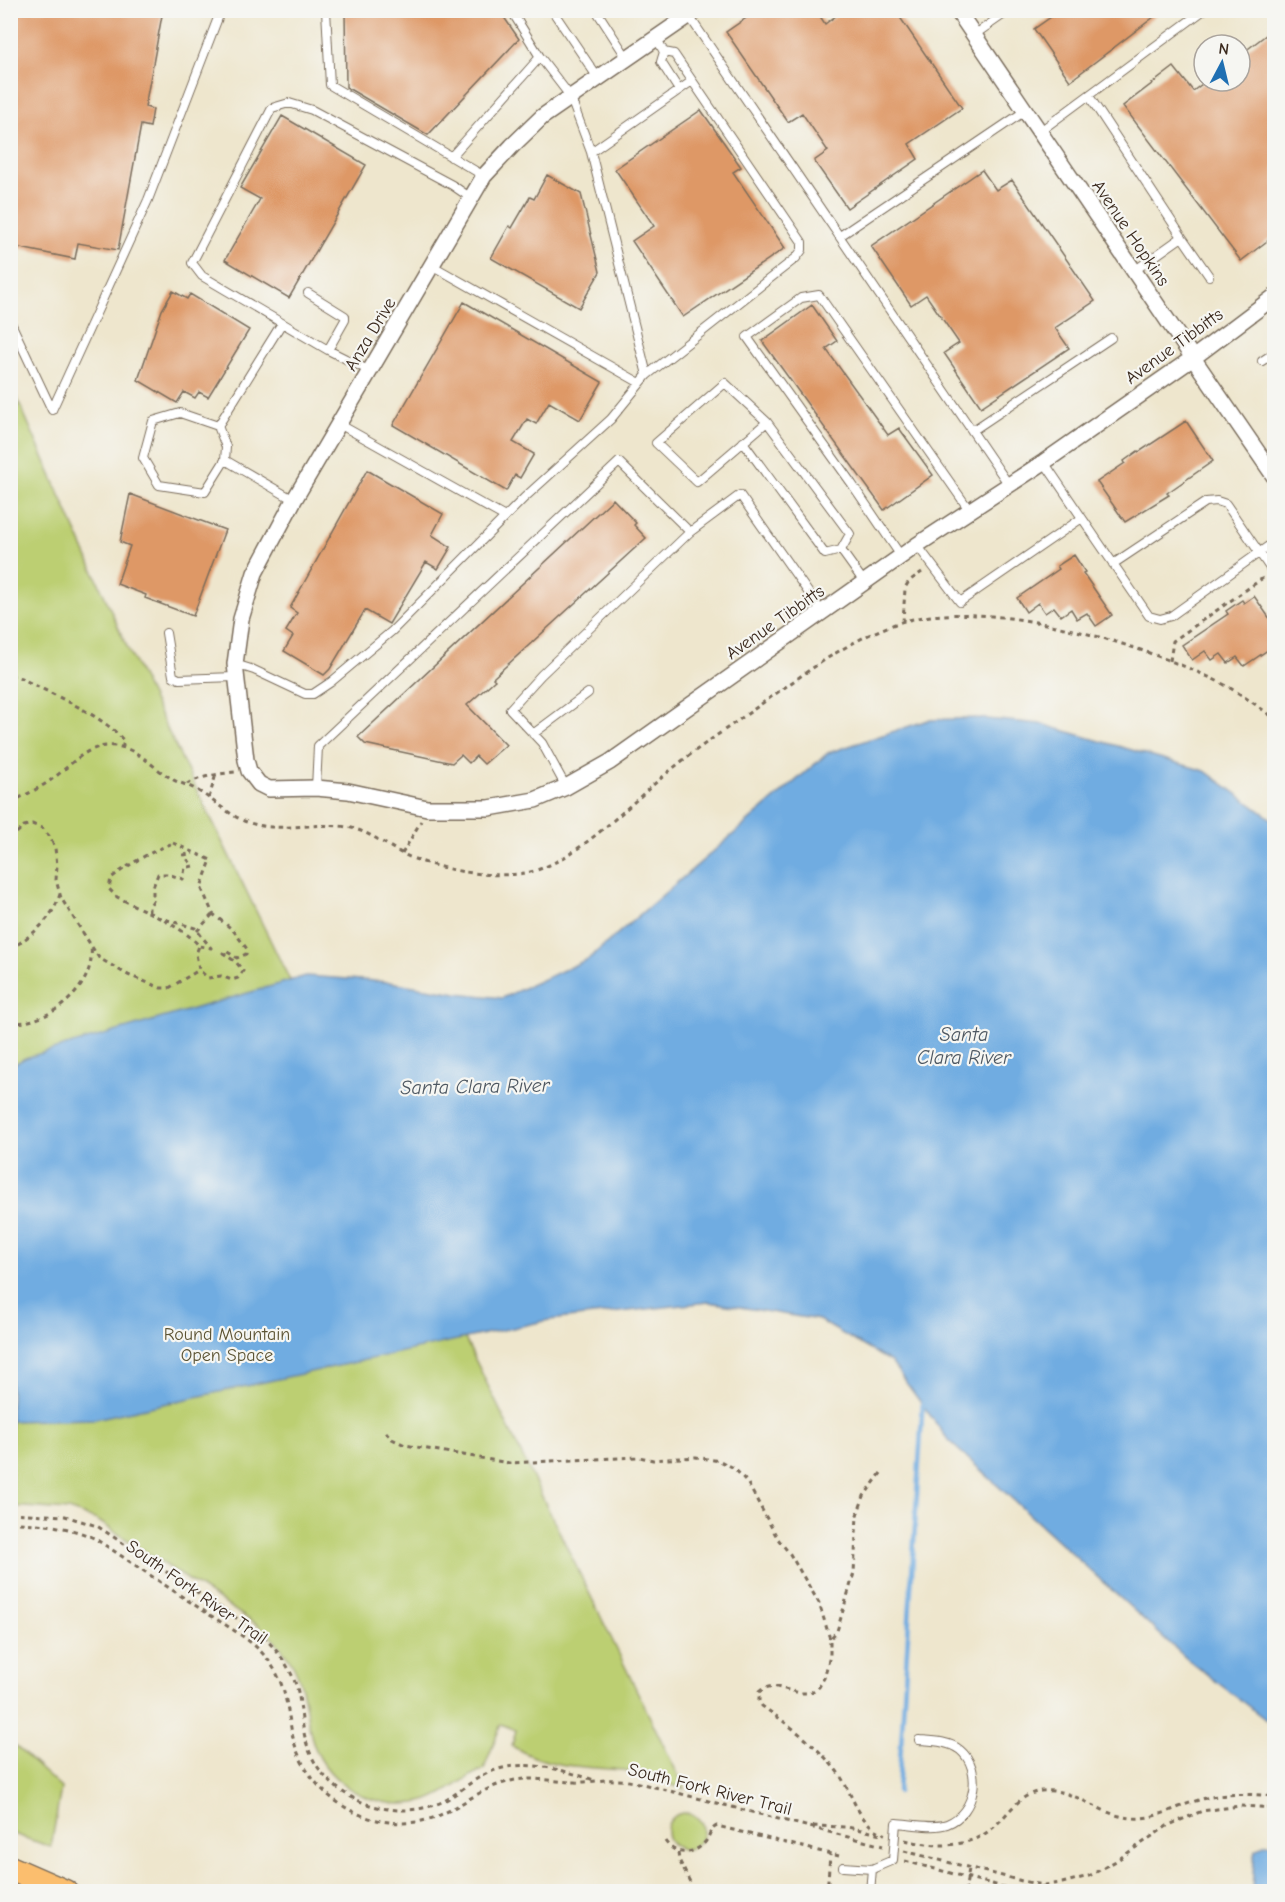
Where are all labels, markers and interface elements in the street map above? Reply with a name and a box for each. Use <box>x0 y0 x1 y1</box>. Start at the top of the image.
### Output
north arrow <box>1192 33 1252 93</box>
text: N <box>1217 40 1230 59</box>
street label: Avenue Hopkins <box>1087 176 1174 290</box>
street label: Anza Drive <box>340 294 401 375</box>
street label: Avenue Tibbitts <box>1121 304 1227 389</box>
street label: Avenue Tibbitts <box>722 581 829 664</box>
water label: Santa Clara River <box>917 1023 1012 1069</box>
water label: Santa Clara River <box>400 1074 551 1099</box>
park label: Round Mountain Open Space <box>164 1324 290 1366</box>
street label: South Fork River Trail <box>122 1536 271 1649</box>
street label: South Fork River Trail <box>626 1759 794 1820</box>

